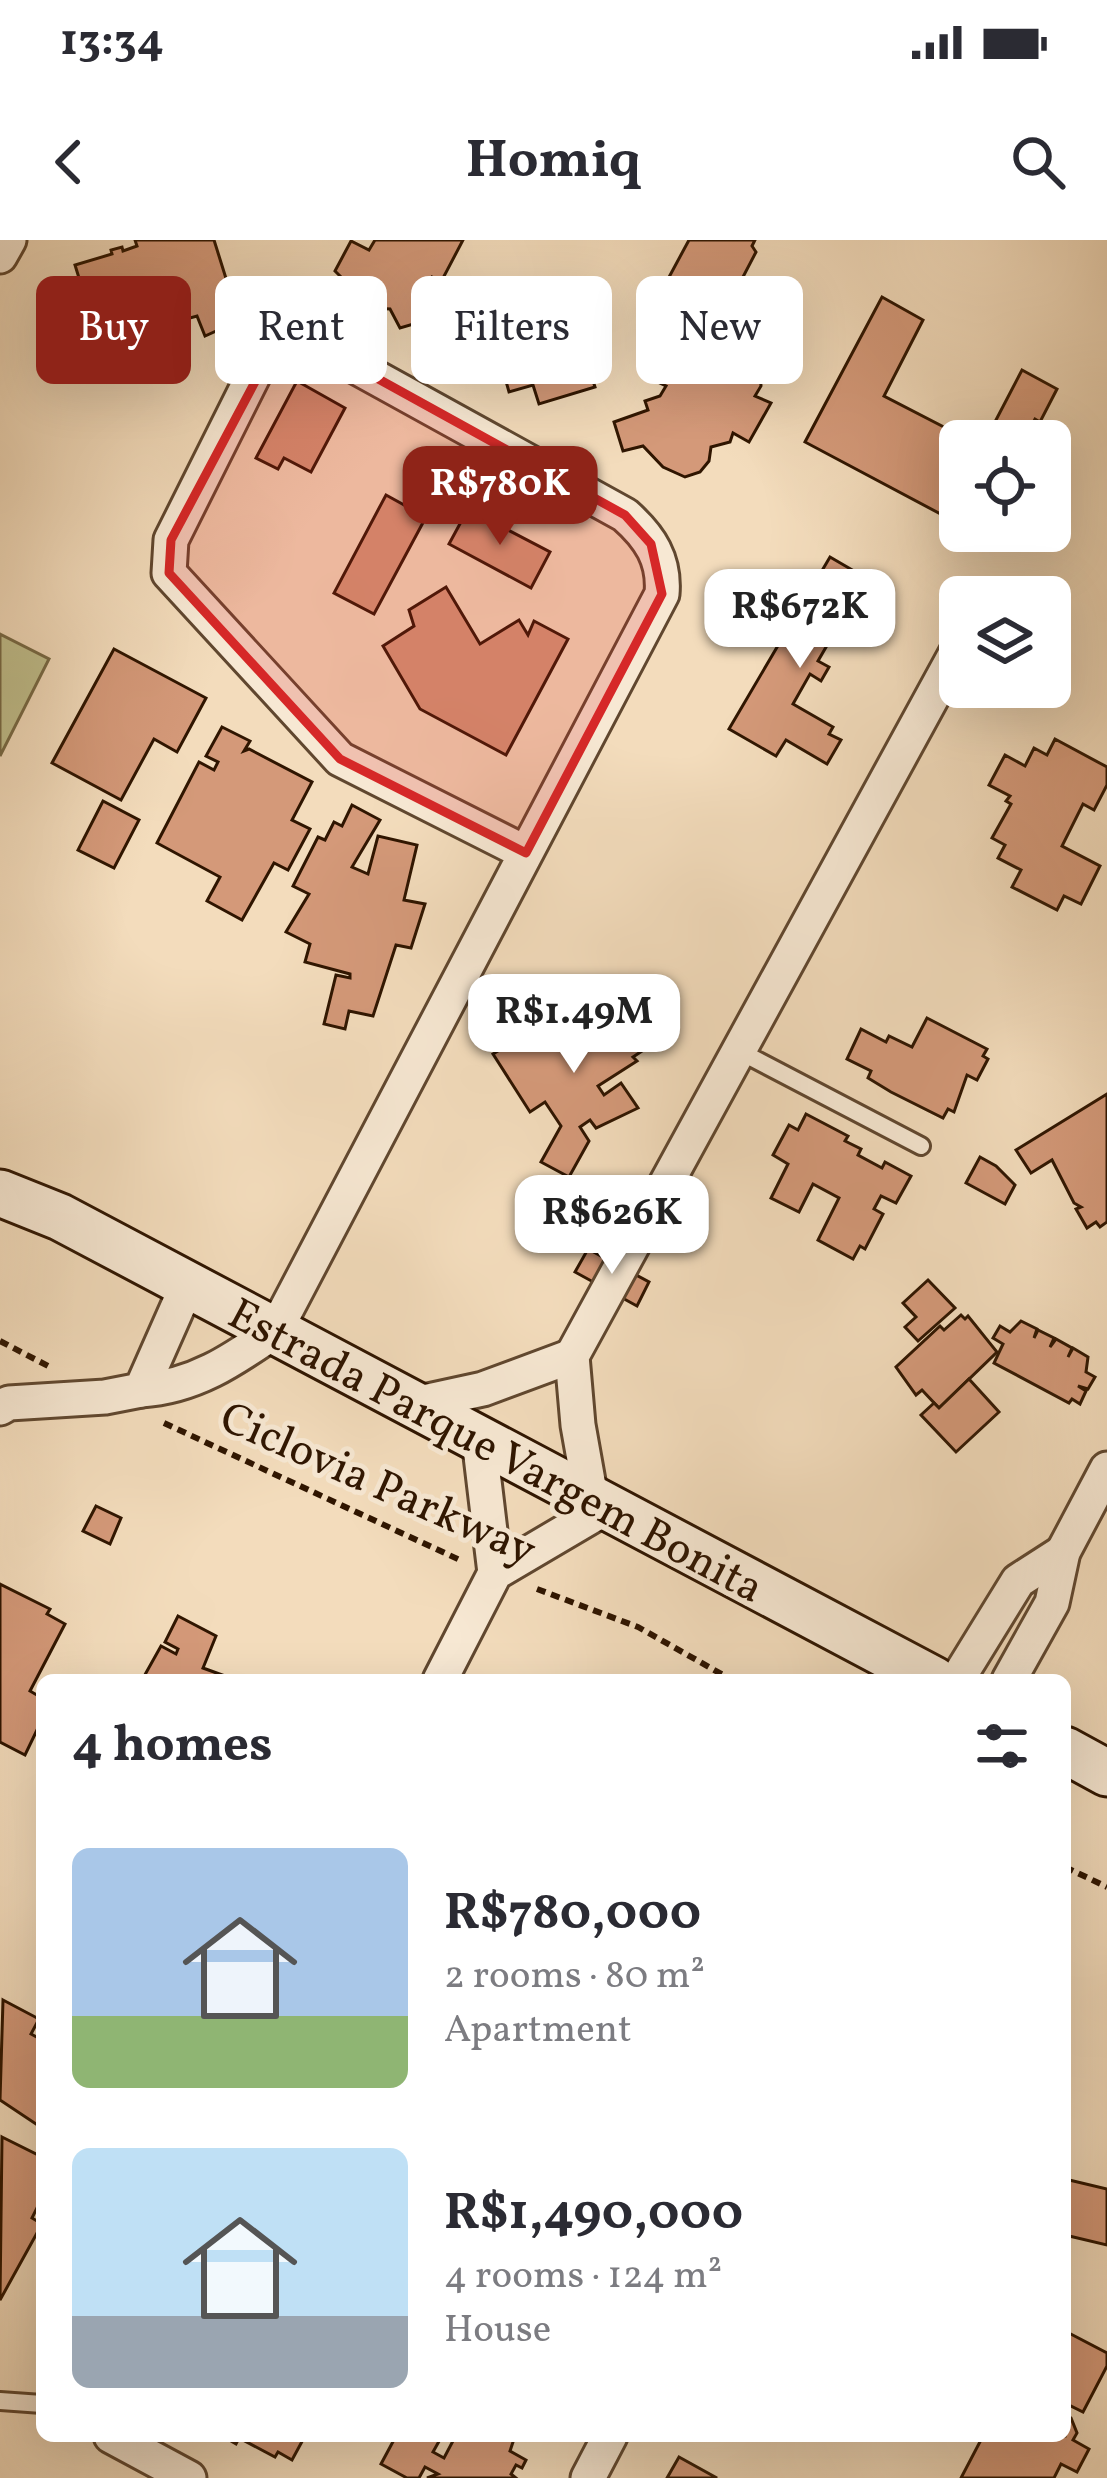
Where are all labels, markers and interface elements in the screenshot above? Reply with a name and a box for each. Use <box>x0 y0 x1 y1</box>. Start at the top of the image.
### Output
text: 13:34 <box>60 11 164 74</box>
text: Homiq <box>466 125 641 200</box>
icon: back <box>36 129 102 195</box>
icon: search <box>1005 129 1071 195</box>
chip: Buy <box>36 276 191 384</box>
chip: Rent <box>215 276 387 384</box>
chip: Filters <box>411 276 612 384</box>
chip: New <box>636 276 803 384</box>
map controls <box>939 420 1071 708</box>
button: locate <box>939 420 1071 552</box>
pin: R$780K <box>402 446 598 548</box>
text: R$780K <box>430 458 570 512</box>
pin: R$672K <box>702 569 898 671</box>
button: layers <box>939 576 1071 708</box>
text: R$672K <box>731 581 869 635</box>
pin: R$1.49M <box>463 974 685 1076</box>
text: R$1.49M <box>495 986 653 1040</box>
pin: R$626K <box>514 1175 710 1277</box>
text: R$626K <box>542 1187 682 1241</box>
street label: Estrada Parque Vargem Bonita <box>216 1285 774 1621</box>
street label: Ciclovia Parkway <box>209 1388 545 1584</box>
text: 4 homes <box>72 1711 273 1782</box>
icon: filters <box>969 1713 1035 1779</box>
text: R$780,000 <box>444 1879 701 1950</box>
icon: home <box>168 1896 312 2040</box>
text: 2 rooms · 80 m² <box>444 1950 705 2004</box>
text: Apartment <box>444 2004 632 2058</box>
text: R$1,490,000 <box>444 2179 743 2250</box>
icon: home <box>168 2196 312 2340</box>
text: 4 rooms · 124 m² <box>444 2250 722 2304</box>
text: House <box>444 2304 551 2358</box>

